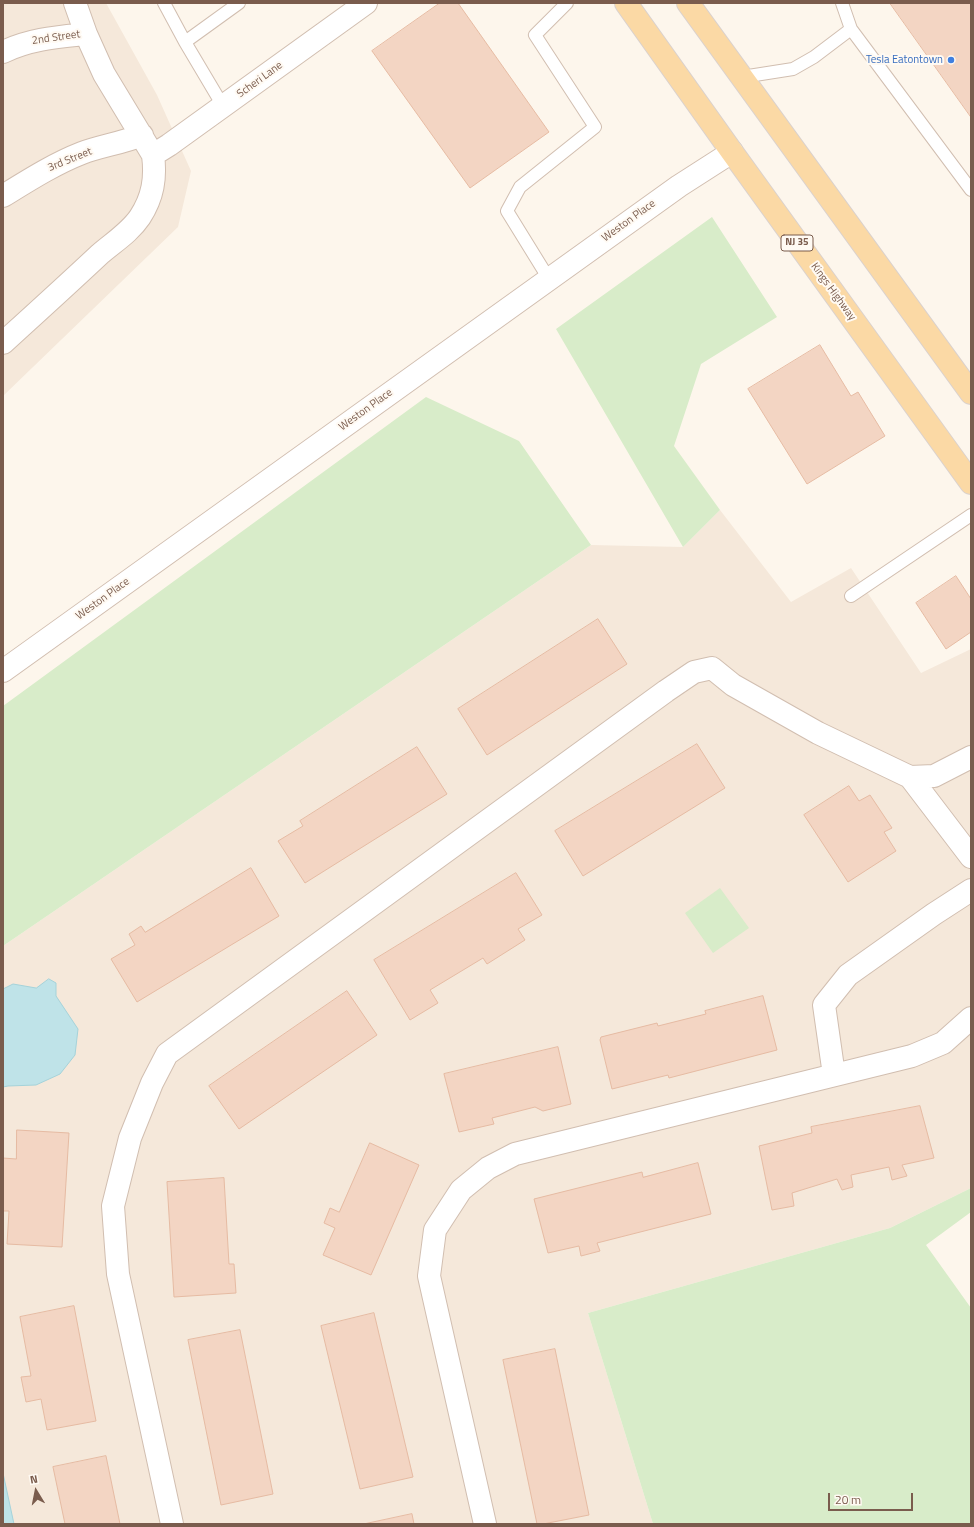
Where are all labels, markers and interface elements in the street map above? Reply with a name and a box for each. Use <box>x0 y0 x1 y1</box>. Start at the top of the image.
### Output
street label: 2nd Street <box>31 28 81 48</box>
place label: Tesla Eatontown <box>866 53 943 67</box>
marker: Tesla Eatontown <box>946 55 956 65</box>
street label: Scheri Lane <box>235 59 285 101</box>
street label: 3rd Street <box>46 145 94 175</box>
street label: Weston Place <box>600 197 658 245</box>
road number: NJ 35 <box>781 235 813 251</box>
street label: Kings Highway <box>808 261 858 323</box>
street label: Weston Place <box>337 386 395 434</box>
street label: Weston Place <box>74 575 132 623</box>
north arrow <box>16 1471 56 1511</box>
text: N <box>29 1471 39 1488</box>
scale bar <box>830 1485 915 1511</box>
text: 20 m <box>835 1490 861 1509</box>

